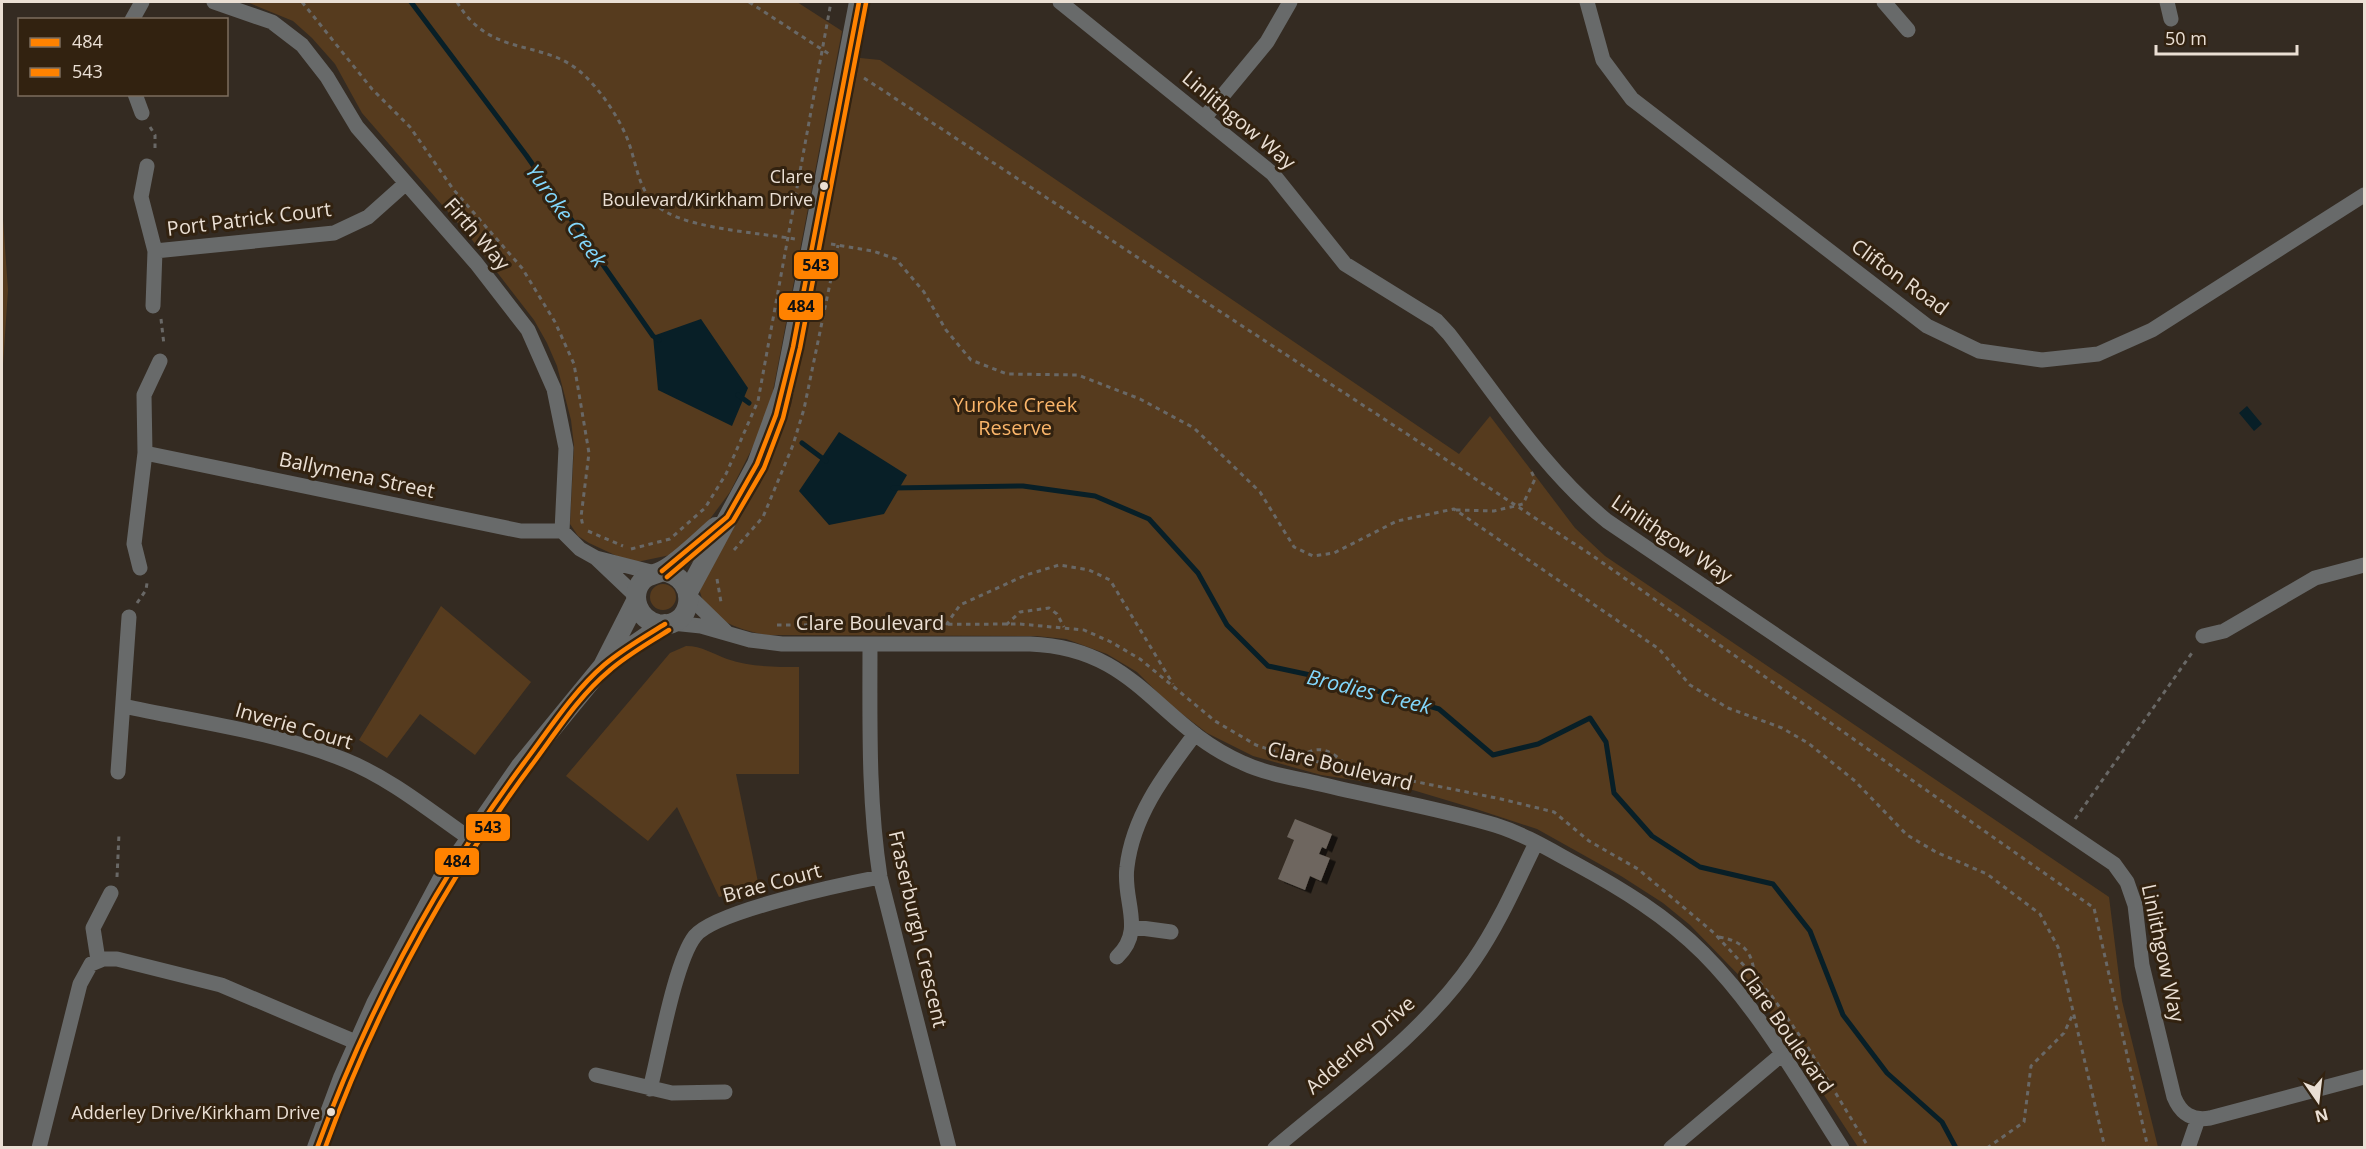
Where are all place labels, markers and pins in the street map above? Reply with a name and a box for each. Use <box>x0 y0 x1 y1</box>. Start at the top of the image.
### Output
place label: Clare Boulevard/Kirkham Drive <box>602 164 813 211</box>
marker: Clare Boulevard/Kirkham Drive <box>818 180 830 192</box>
place label: Adderley Drive/Kirkham Drive <box>71 1100 320 1124</box>
marker: Adderley Drive/Kirkham Drive <box>325 1106 337 1118</box>

